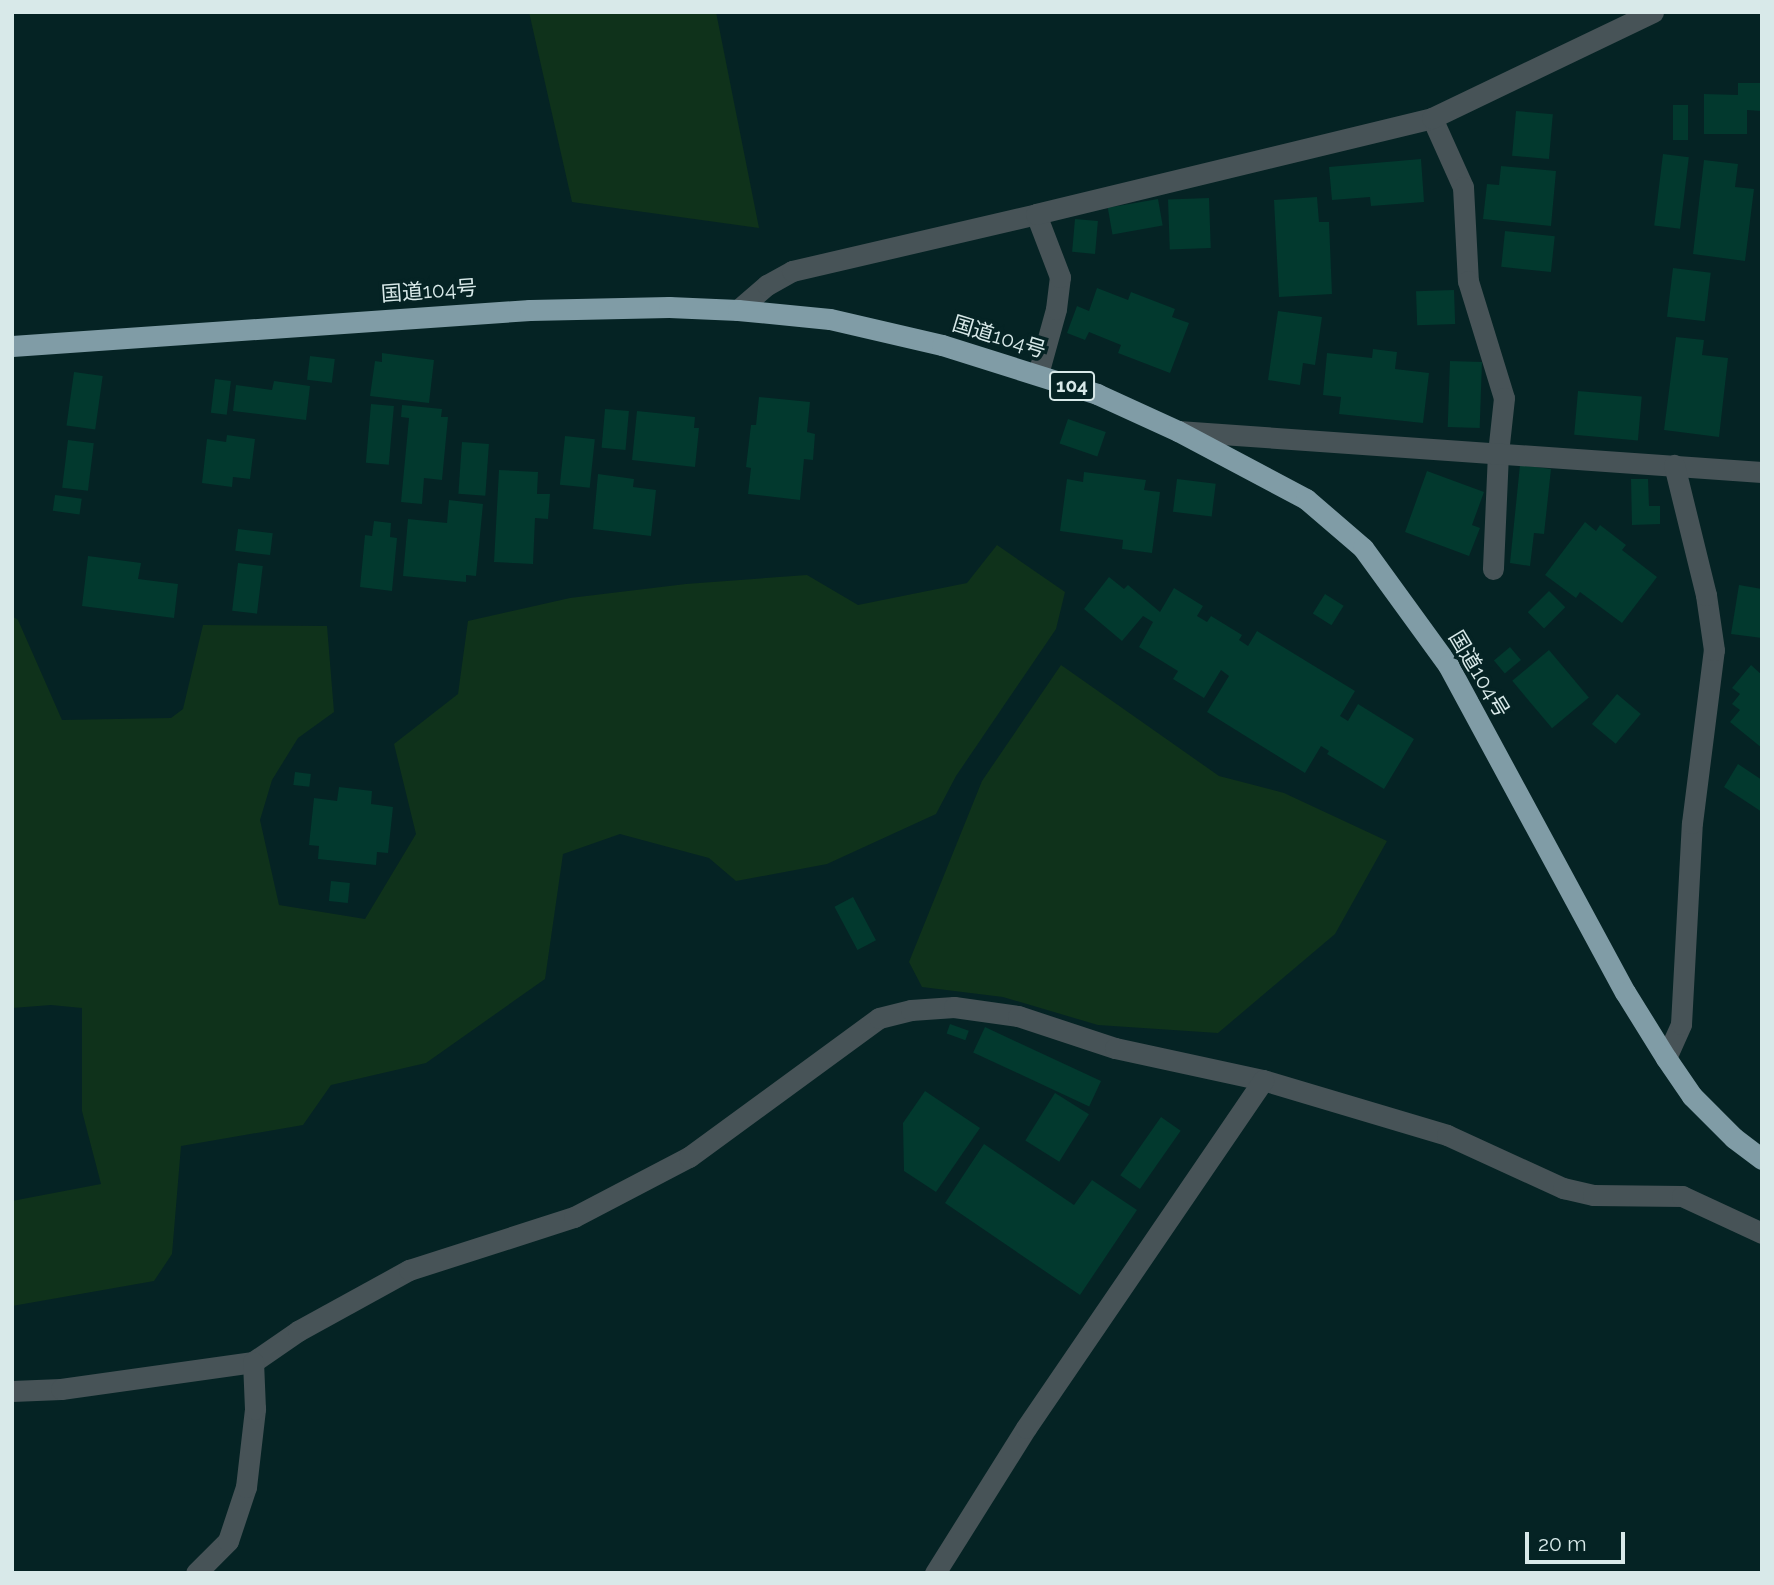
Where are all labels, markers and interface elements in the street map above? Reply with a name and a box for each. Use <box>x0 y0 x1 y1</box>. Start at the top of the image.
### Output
street label: 国道104号 <box>380 275 478 307</box>
street label: 国道104号 <box>949 311 1049 363</box>
road number: 104 <box>1048 370 1096 402</box>
street label: 国道104号 <box>1443 626 1515 722</box>
scale bar <box>1529 1518 1629 1562</box>
text: 20 m <box>1538 1531 1586 1556</box>

